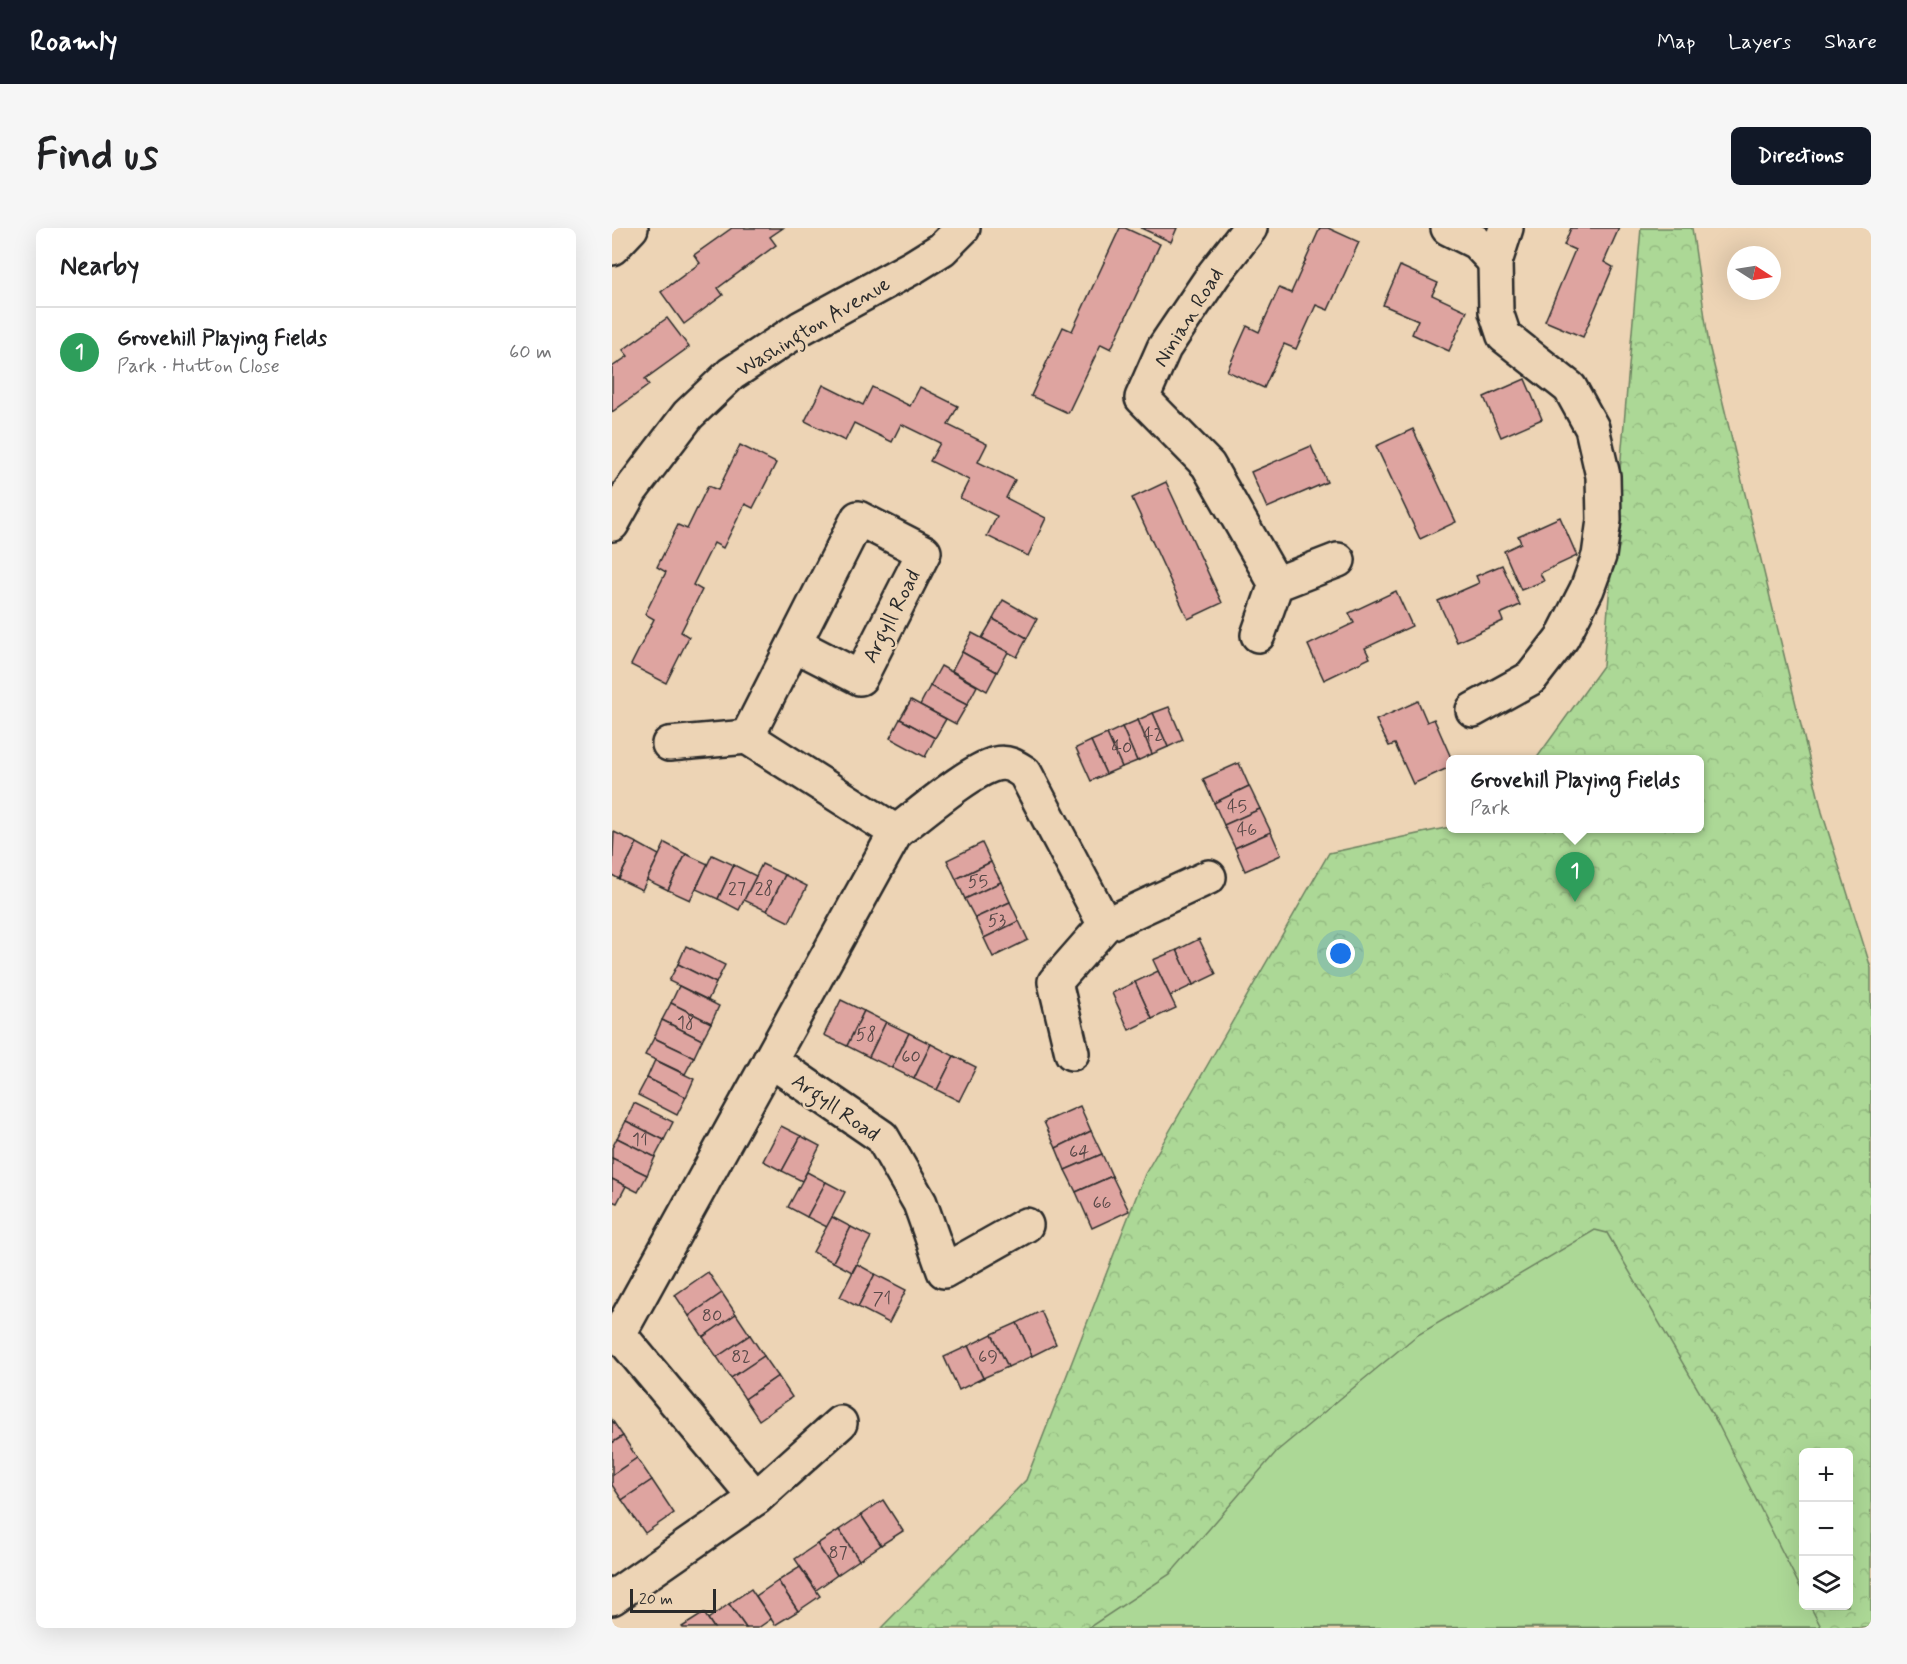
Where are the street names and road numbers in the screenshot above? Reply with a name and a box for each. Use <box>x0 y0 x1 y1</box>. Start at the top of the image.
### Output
street label: Ninian Road <box>1147 263 1230 372</box>
street label: Washington Avenue <box>732 270 897 386</box>
street label: Argyll Road <box>856 565 929 669</box>
street label: Argyll Road <box>785 1067 885 1150</box>

